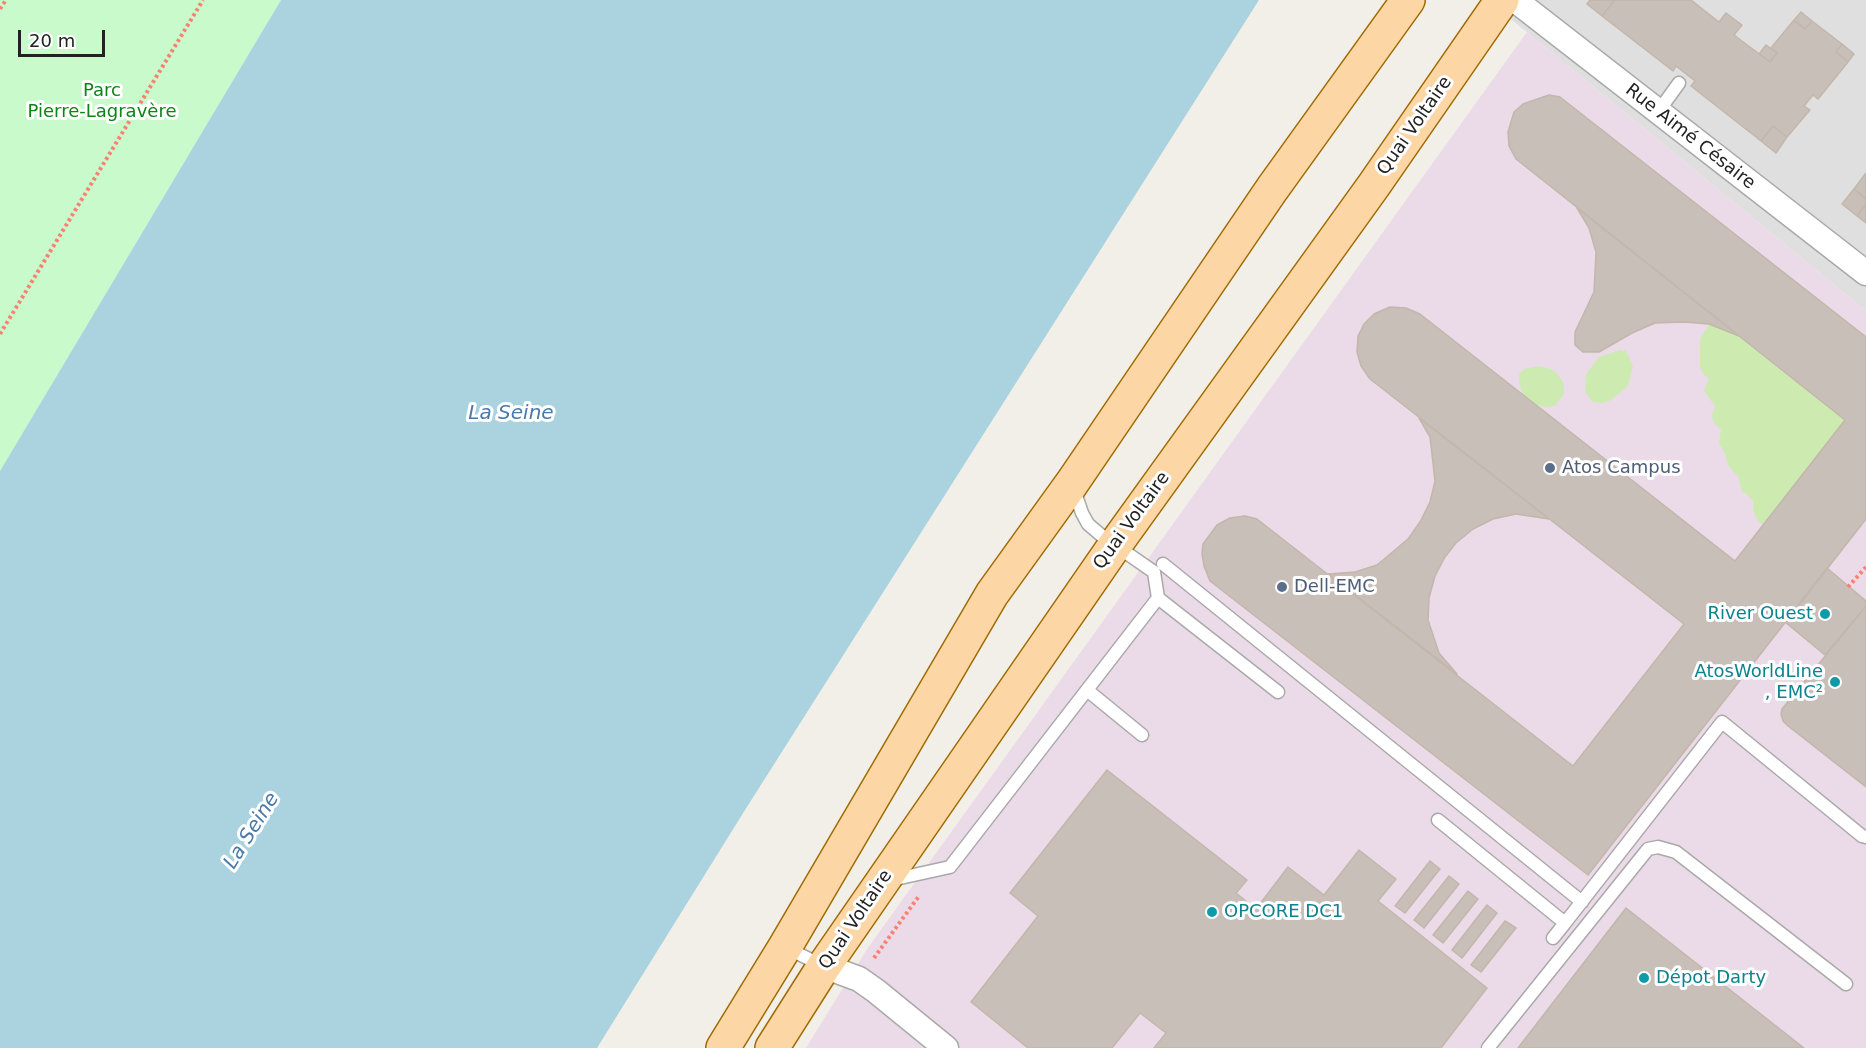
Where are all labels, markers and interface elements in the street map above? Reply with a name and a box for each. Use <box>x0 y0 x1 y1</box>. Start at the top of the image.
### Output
scale bar <box>21 18 108 56</box>
text: 20 m <box>29 30 75 51</box>
street label: Quai Voltaire <box>1373 73 1457 179</box>
park label: Parc Pierre-Lagravère <box>28 80 176 122</box>
street label: Rue Aimé Césaire <box>1621 80 1759 194</box>
water label: La Seine <box>468 402 554 426</box>
place label: Atos Campus <box>1562 457 1681 479</box>
marker: Atos Campus <box>1543 461 1557 475</box>
street label: Quai Voltaire <box>1089 468 1175 574</box>
place label: Dell-EMC <box>1294 576 1375 598</box>
marker: Dell-EMC <box>1275 580 1289 594</box>
place label: River Ouest <box>1708 603 1813 625</box>
marker: River Ouest <box>1818 607 1832 621</box>
place label: AtosWorldLine , EMC² <box>1694 661 1823 704</box>
marker: AtosWorldLine , EMC² <box>1828 675 1842 689</box>
water label: La Seine <box>219 788 285 874</box>
street label: Quai Voltaire <box>815 866 897 974</box>
place label: OPCORE DC1 <box>1224 901 1343 923</box>
marker: OPCORE DC1 <box>1205 905 1219 919</box>
place label: Dépot Darty <box>1656 967 1766 989</box>
marker: Dépot Darty <box>1637 971 1651 985</box>

